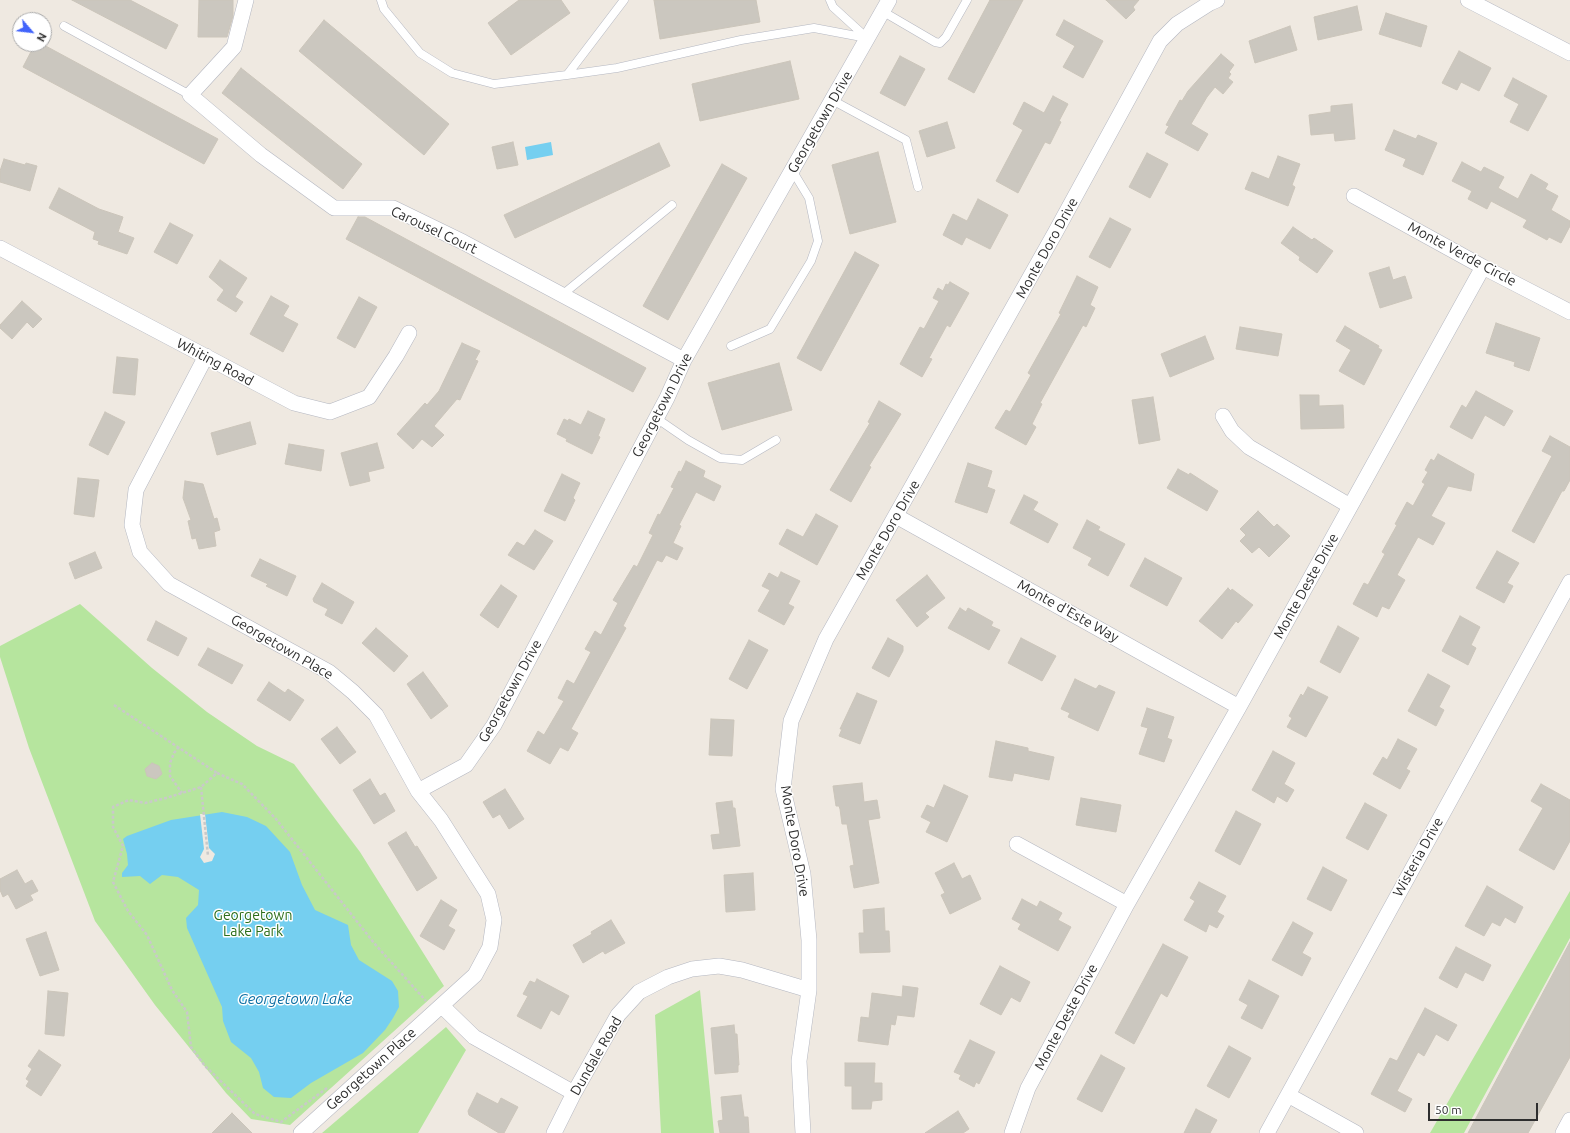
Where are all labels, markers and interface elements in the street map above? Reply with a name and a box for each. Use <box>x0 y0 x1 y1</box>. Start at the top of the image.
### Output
north arrow <box>12 12 52 52</box>
text: N <box>34 31 49 44</box>
street label: Georgetown Drive <box>784 68 856 176</box>
street label: Monte Doro Drive <box>1012 195 1082 301</box>
street label: Carousel Court <box>388 203 480 257</box>
street label: Monte Verde Circle <box>1405 218 1519 290</box>
street label: Whiting Road <box>174 335 256 389</box>
street label: Georgetown Drive <box>628 350 696 460</box>
street label: Monte Doro Drive <box>853 477 923 583</box>
street label: Monte Deste Drive <box>1270 530 1342 642</box>
street label: Monte d'Este Way <box>1014 576 1122 646</box>
street label: Georgetown Place <box>228 611 336 683</box>
street label: Georgetown Drive <box>475 637 545 745</box>
street label: Monte Doro Drive <box>777 784 813 898</box>
street label: Wisteria Drive <box>1389 814 1447 900</box>
park label: Georgetown Lake Park <box>214 907 292 940</box>
street label: Monte Deste Drive <box>1031 961 1101 1073</box>
water label: Georgetown Lake <box>238 990 352 1008</box>
street label: Dundale Road <box>567 1014 625 1098</box>
street label: Georgetown Place <box>322 1024 420 1114</box>
scale bar <box>1430 1095 1540 1121</box>
text: 50 m <box>1435 1103 1462 1116</box>

